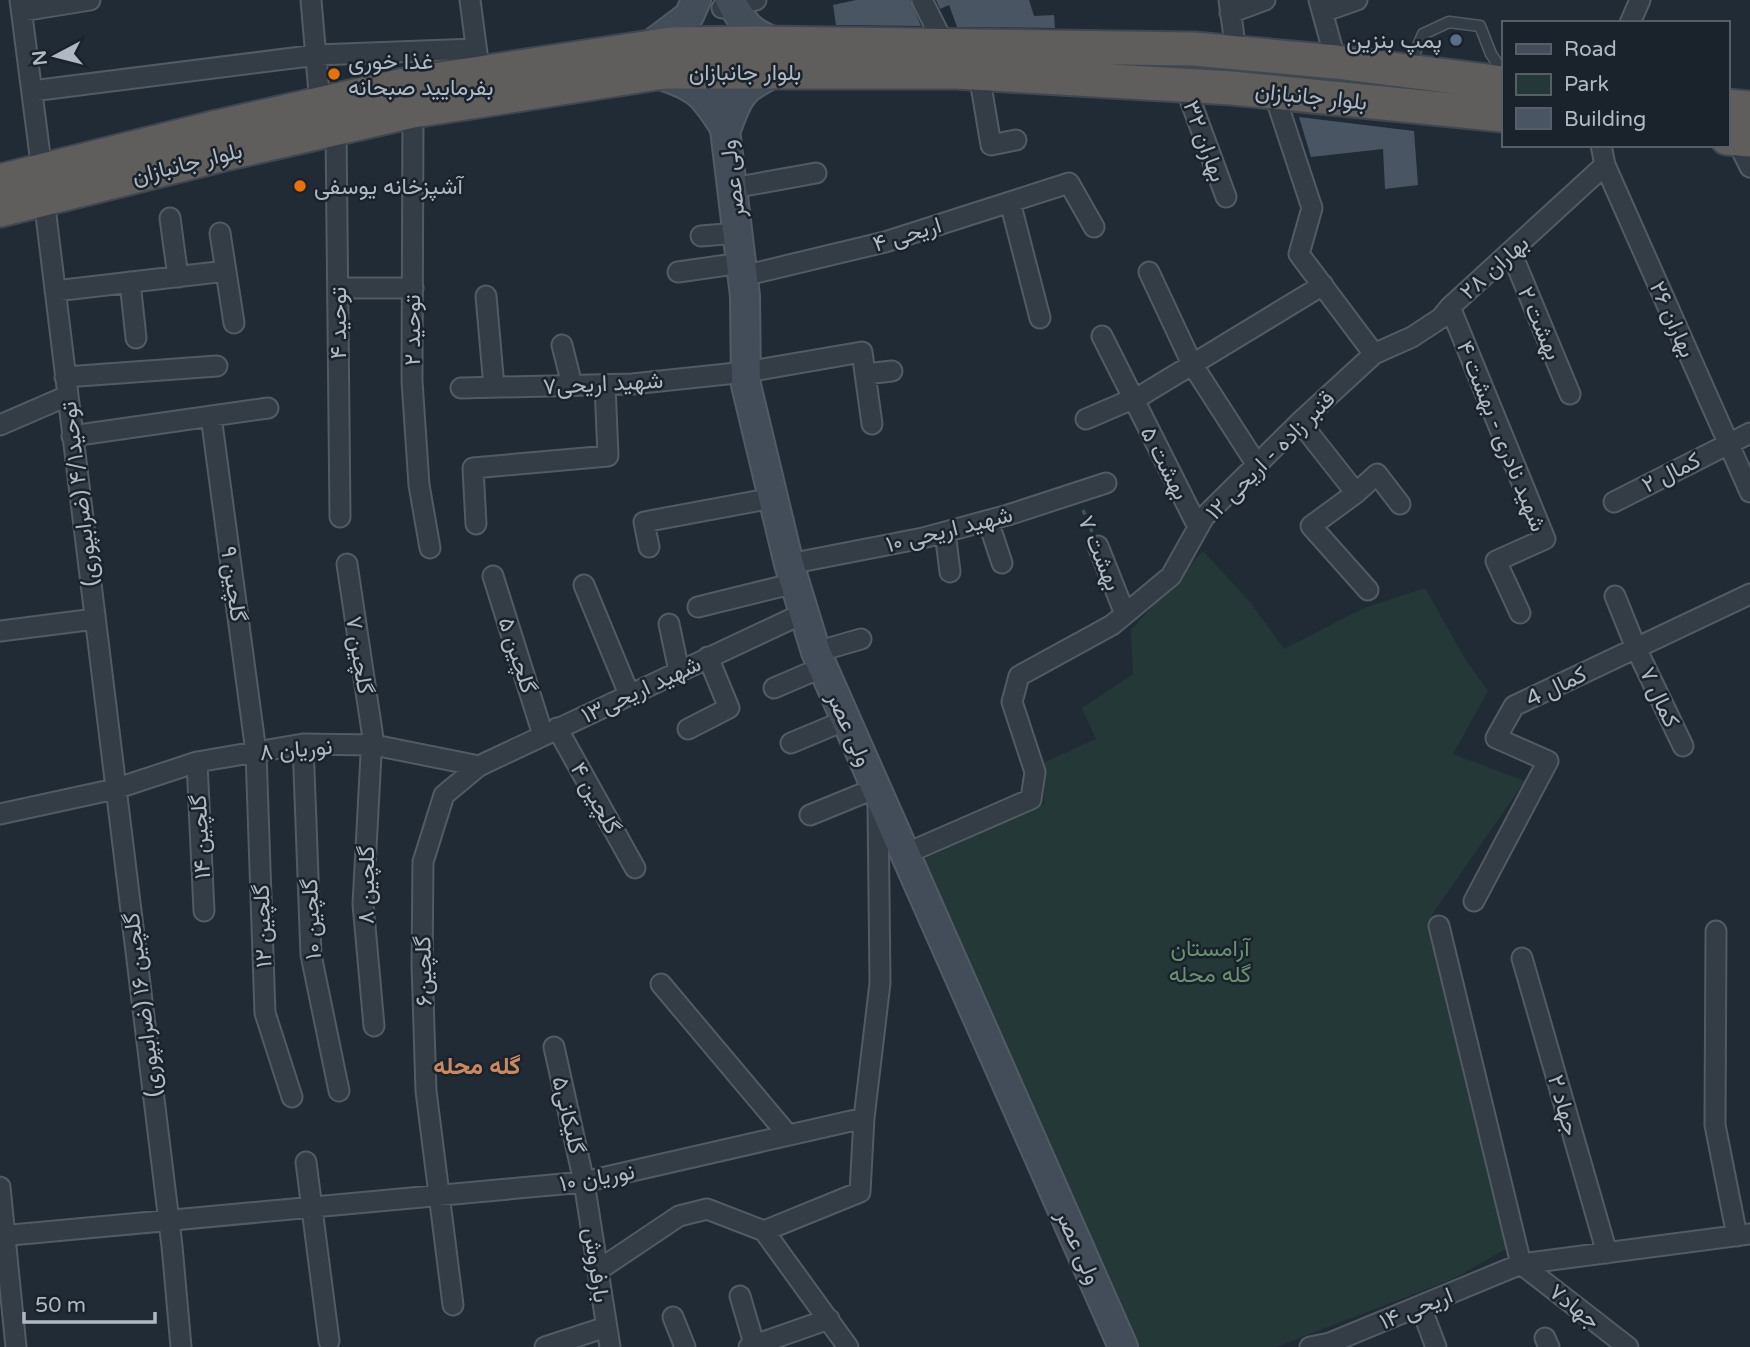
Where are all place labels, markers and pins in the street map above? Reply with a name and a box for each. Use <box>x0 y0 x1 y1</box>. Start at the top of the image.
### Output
place label: پمپ بنزین <box>1346 27 1442 56</box>
marker: پمپ بنزین <box>1448 32 1464 48</box>
place label: غذا خوری بفرمایید صبحانه <box>348 48 494 102</box>
marker: غذا خوری بفرمایید صبحانه <box>326 66 342 82</box>
place label: آشپزخانه یوسفی <box>314 173 464 202</box>
marker: آشپزخانه یوسفی <box>292 178 308 194</box>

